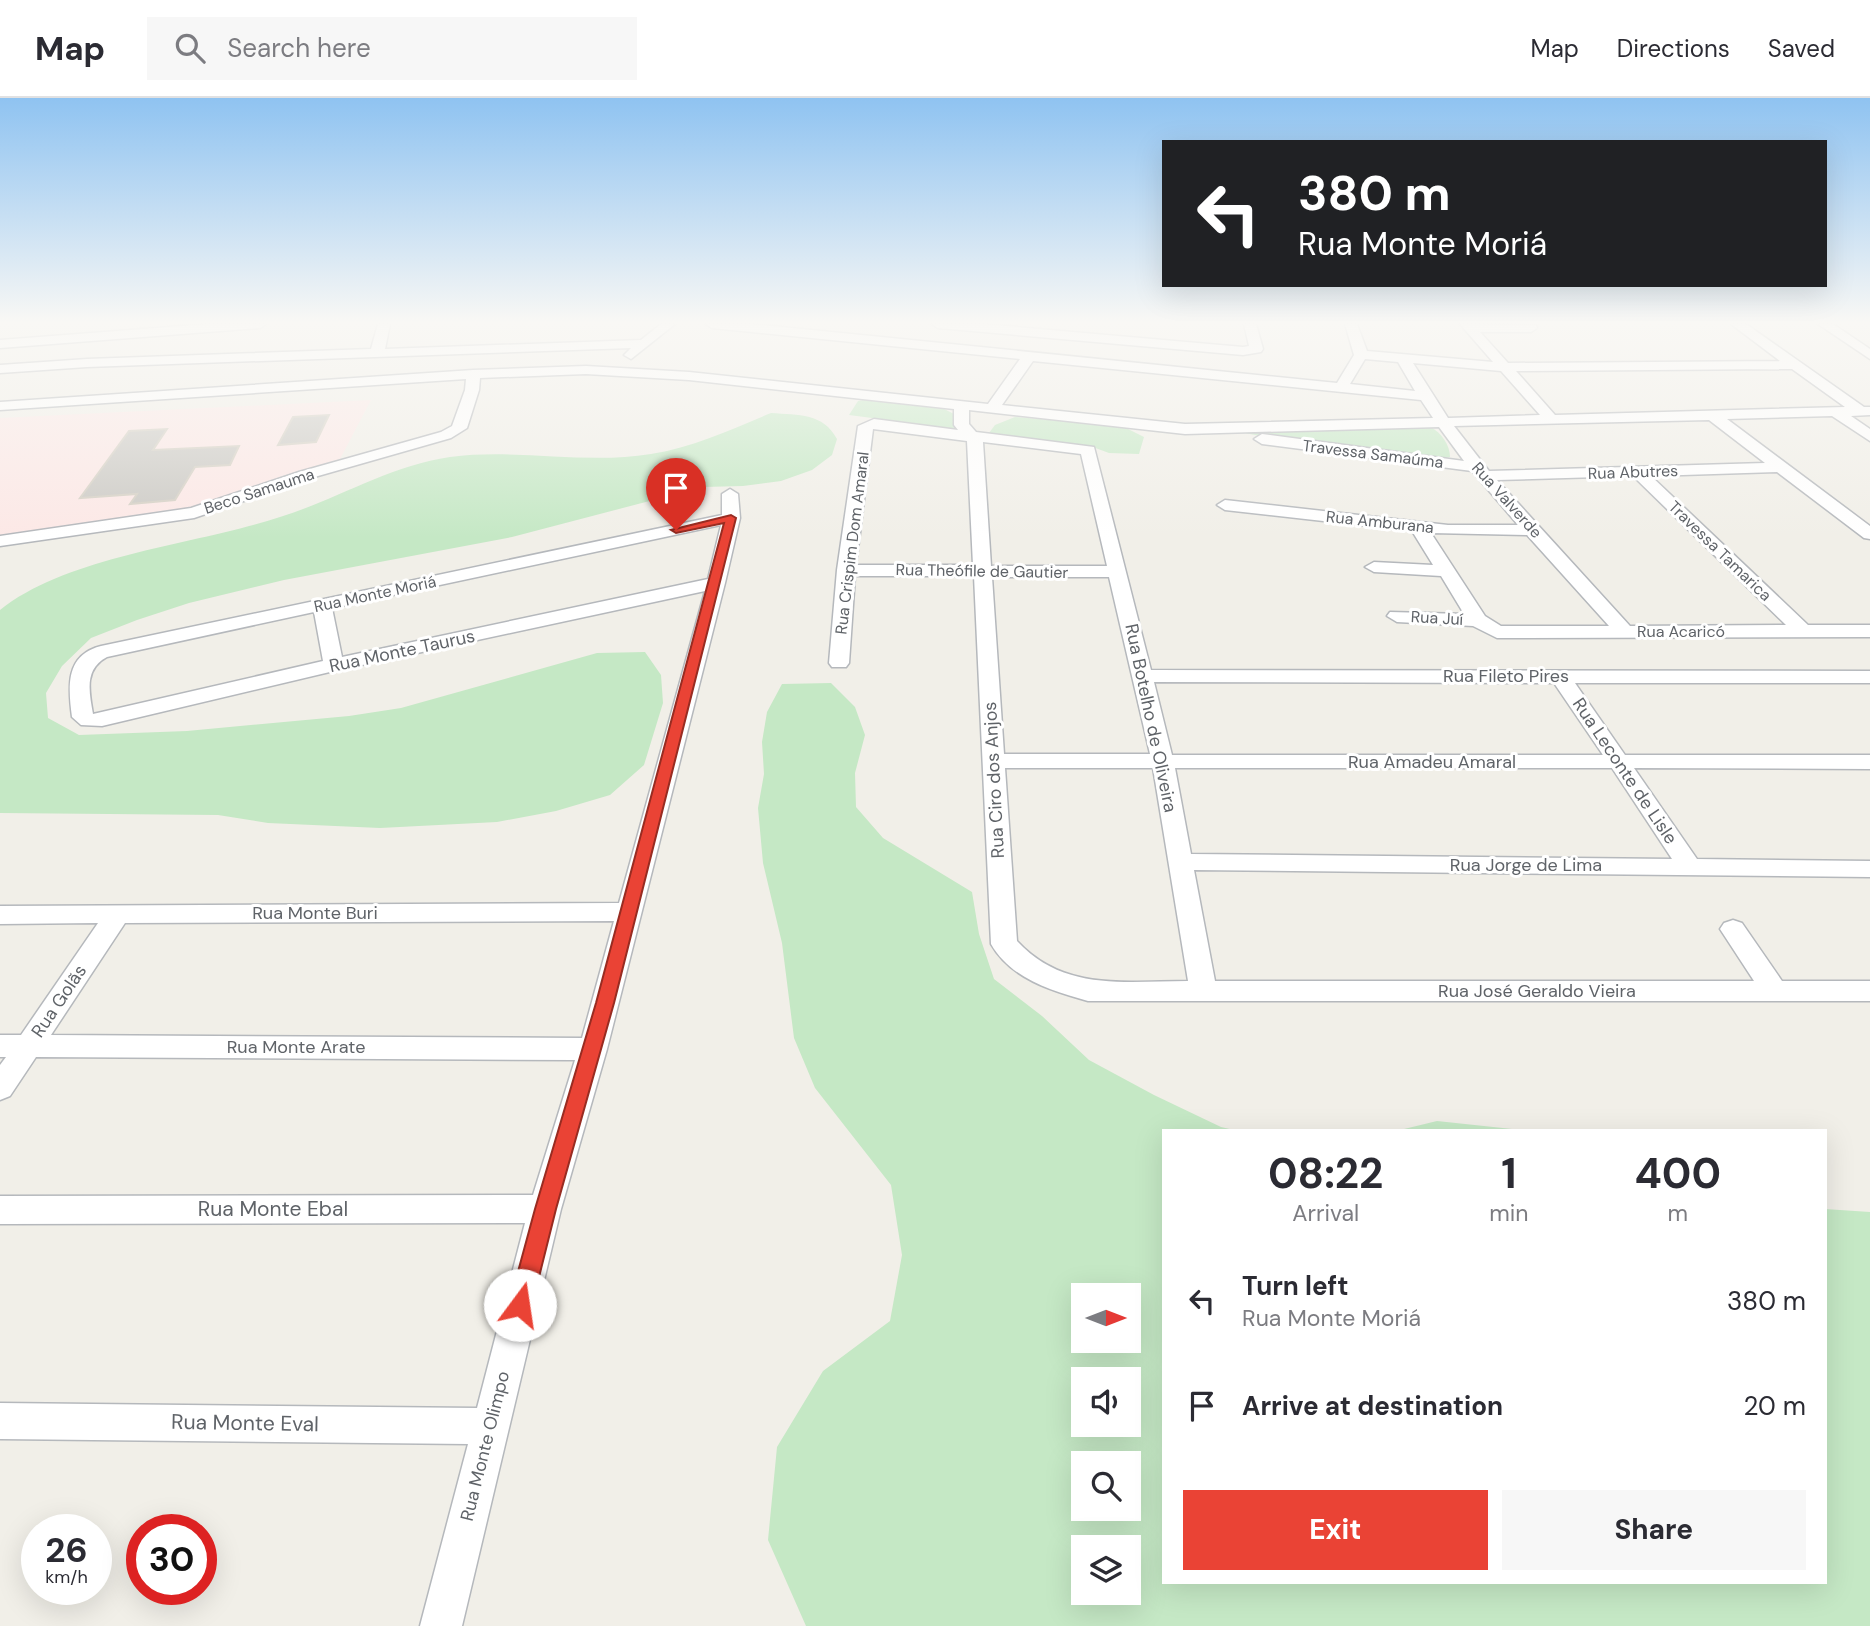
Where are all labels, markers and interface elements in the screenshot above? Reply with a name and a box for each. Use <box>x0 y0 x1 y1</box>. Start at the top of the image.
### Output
search box <box>147 17 637 80</box>
text: Map <box>35 27 105 70</box>
icon: search <box>171 29 209 67</box>
text: Search here <box>227 31 371 65</box>
text: Map <box>1531 33 1579 64</box>
text: Directions <box>1617 33 1730 64</box>
text: Saved <box>1768 33 1835 64</box>
text: 380 m <box>1298 161 1451 225</box>
icon: left <box>1183 168 1274 259</box>
text: Rua Monte Moriá <box>1298 223 1547 265</box>
street label: Travessa Samaúma <box>1301 435 1445 473</box>
street label: Rua Crispim Dom Amaral <box>830 450 874 636</box>
street label: Rua Valverde <box>1467 457 1547 543</box>
pin <box>646 458 706 530</box>
street label: Rua Abutres <box>1587 460 1679 484</box>
street label: Beco Samauma <box>201 463 317 519</box>
icon: arrive <box>657 469 695 507</box>
street label: Travessa Tamarica <box>1664 496 1776 606</box>
street label: Rua Amburana <box>1325 506 1435 538</box>
street label: Rua Theófile de Gautier <box>895 559 1069 583</box>
street label: Rua Monte Moriá <box>312 571 438 617</box>
street label: Rua Juí <box>1410 606 1464 630</box>
street label: Rua Acaricó <box>1637 621 1725 642</box>
street label: Rua Botelho de Oliveira <box>1119 622 1183 814</box>
street label: Rua Monte Taurus <box>327 624 477 678</box>
street label: Rua Fileto Pires <box>1443 664 1569 688</box>
street label: Rua Leconte de Lisle <box>1567 693 1683 849</box>
street label: Rua Ciro dos Anjos <box>978 701 1010 859</box>
street label: Rua Amadeu Amaral <box>1348 750 1516 774</box>
street label: Rua Jorge de Lima <box>1450 853 1602 877</box>
street label: Rua Monte Buri <box>252 901 378 925</box>
street label: Rua Golãs <box>26 960 92 1042</box>
street label: Rua José Geraldo Vieira <box>1438 979 1636 1003</box>
street label: Rua Monte Arate <box>227 1035 365 1059</box>
text: 08:22 <box>1268 1146 1383 1201</box>
text: 1 <box>1501 1146 1517 1201</box>
text: 400 <box>1635 1146 1721 1201</box>
street label: Rua Monte Ebal <box>198 1195 348 1223</box>
text: Arrival <box>1292 1198 1359 1228</box>
text: min <box>1489 1198 1529 1228</box>
text: m <box>1667 1198 1688 1228</box>
position arrow <box>483 1268 557 1342</box>
text: Turn left <box>1242 1269 1349 1303</box>
icon: left <box>1183 1282 1221 1320</box>
north arrow <box>1071 1283 1141 1353</box>
map controls <box>1071 1283 1141 1605</box>
text: 380 m <box>1727 1284 1806 1318</box>
text: Rua Monte Moriá <box>1242 1303 1421 1333</box>
button: sound <box>1071 1367 1141 1437</box>
street label: Rua Monte Olimpo <box>455 1368 515 1524</box>
icon: arrive <box>1183 1387 1221 1425</box>
text: Arrive at destination <box>1242 1389 1503 1423</box>
text: 20 m <box>1743 1389 1806 1423</box>
street label: Rua Monte Eval <box>171 1408 319 1438</box>
button: search <box>1071 1451 1141 1521</box>
button: Exit <box>1183 1490 1488 1570</box>
button: Share <box>1502 1490 1806 1570</box>
speed limit sign: 30 <box>126 1514 217 1605</box>
text: 26 <box>45 1527 88 1573</box>
button: layers <box>1071 1535 1141 1605</box>
text: km/h <box>45 1565 88 1589</box>

